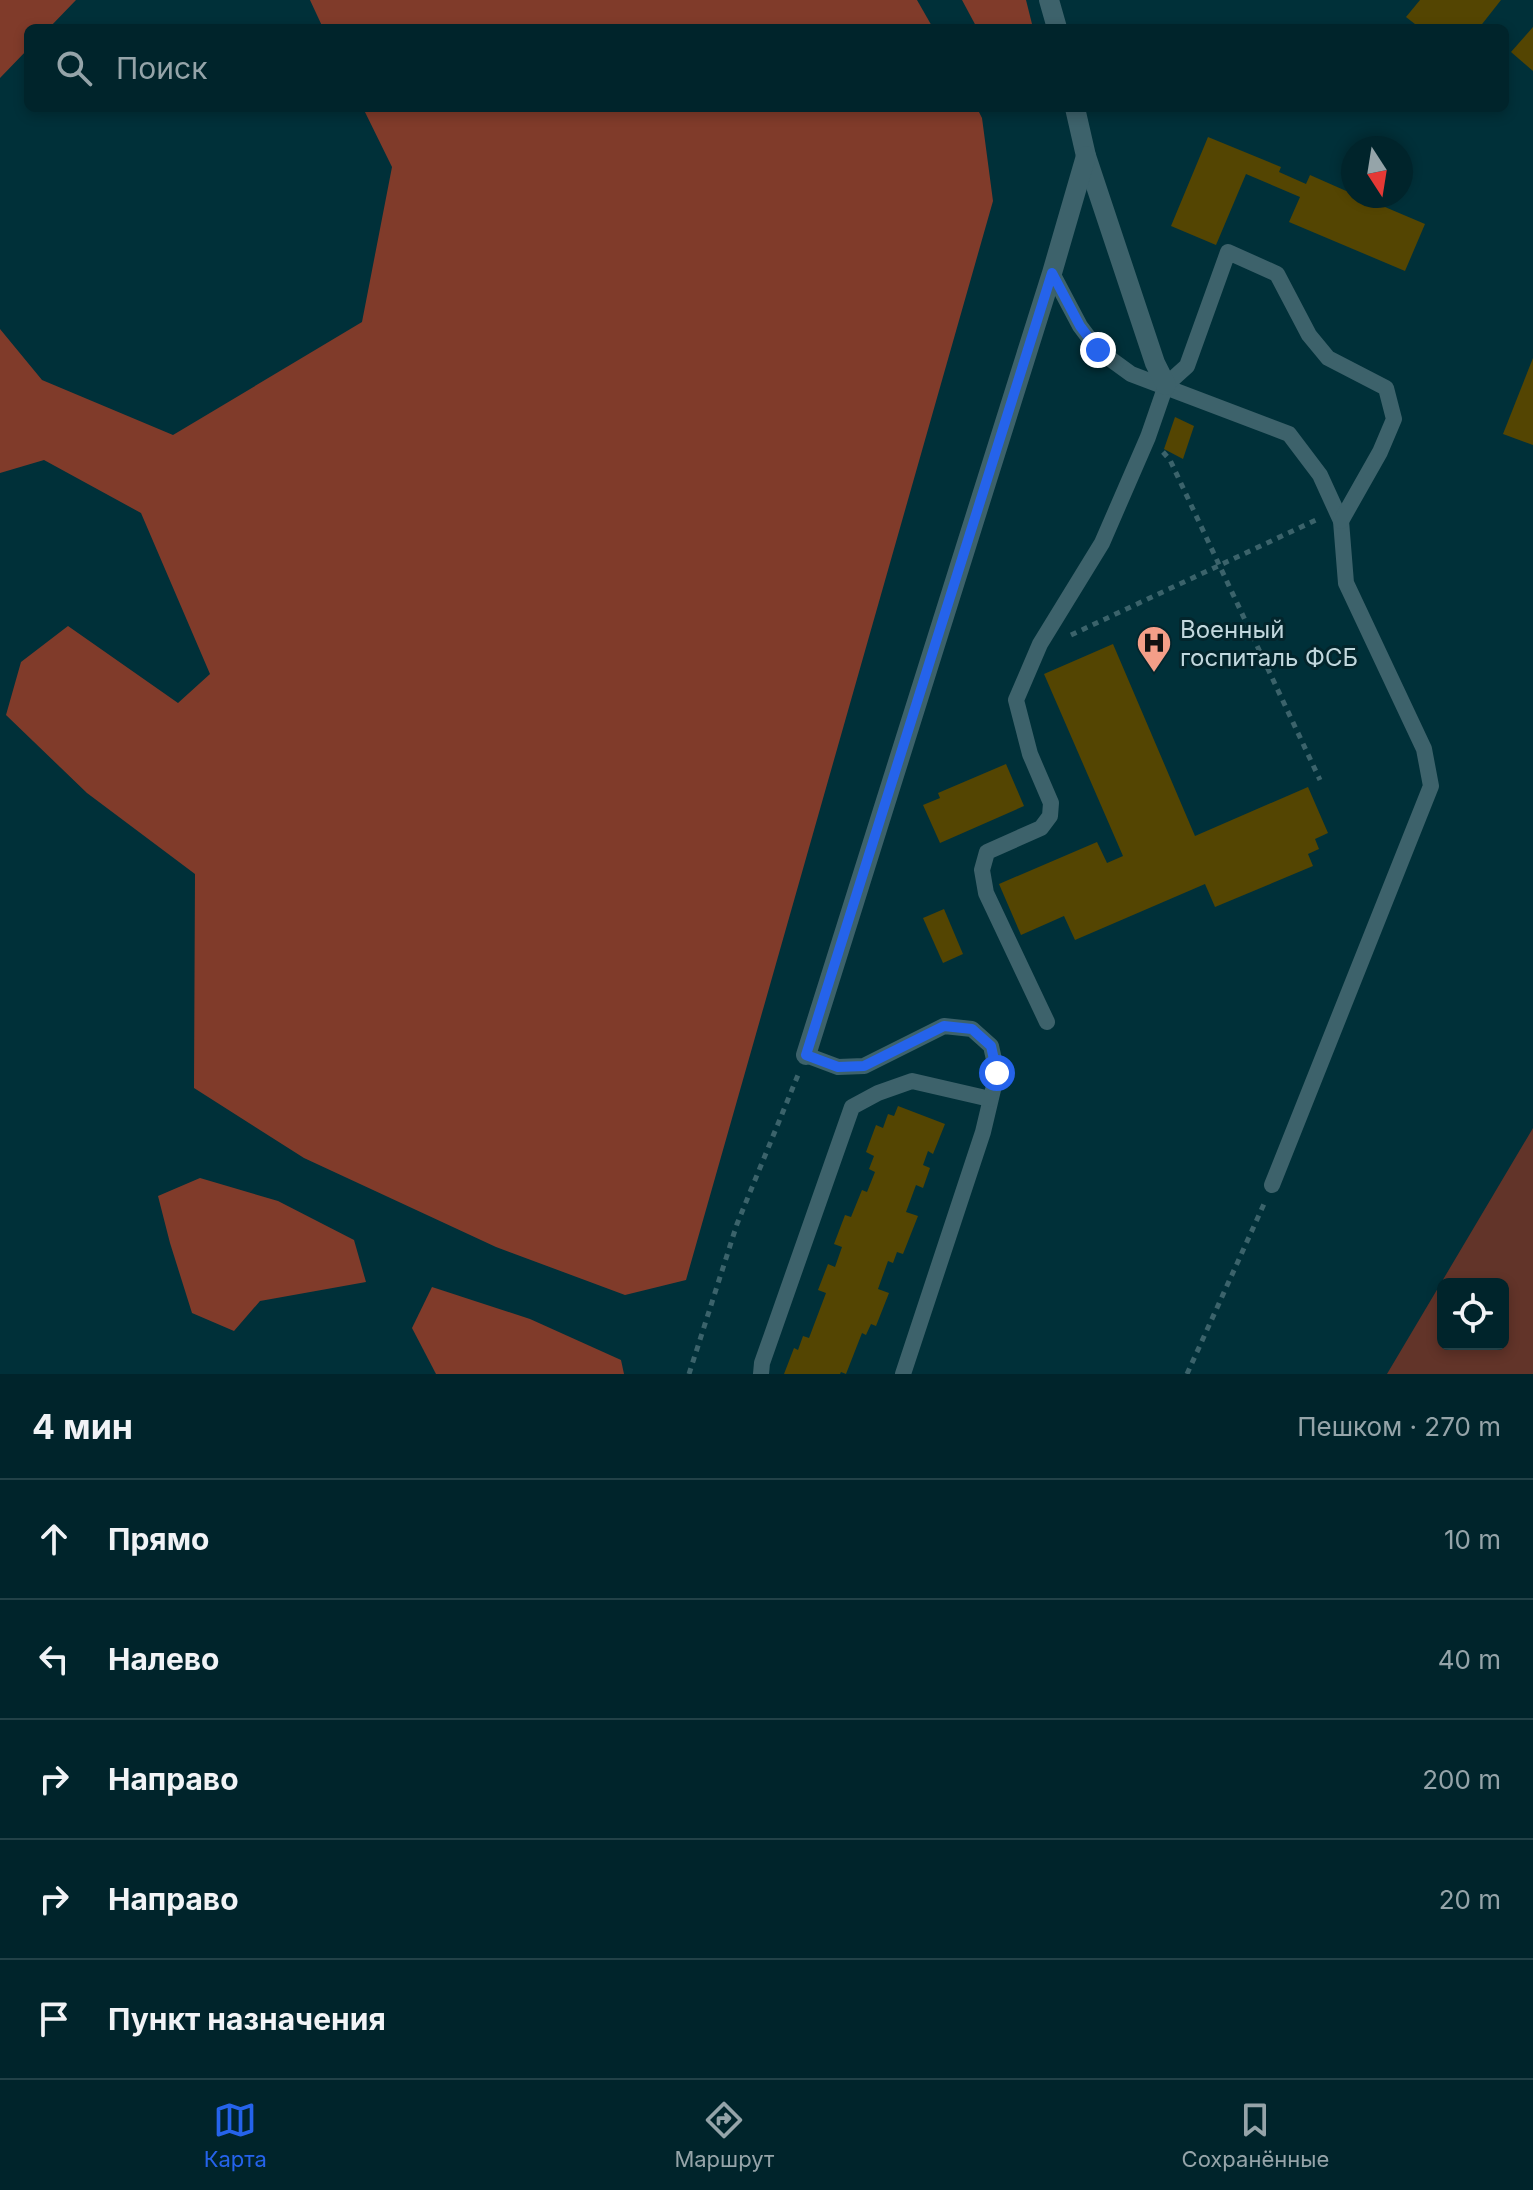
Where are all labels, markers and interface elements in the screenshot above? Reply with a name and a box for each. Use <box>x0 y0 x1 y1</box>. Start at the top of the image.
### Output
search box <box>24 24 1509 112</box>
icon: search <box>52 46 96 90</box>
text: Поиск <box>116 50 207 86</box>
north arrow <box>1341 136 1413 208</box>
route end <box>1080 332 1116 368</box>
place label: Военный госпиталь ФСБ <box>1180 615 1358 672</box>
hospital icon: Военный госпиталь ФСБ <box>1135 624 1173 674</box>
route start <box>979 1055 1015 1091</box>
map controls <box>1437 1278 1509 1350</box>
button: locate <box>1437 1278 1509 1350</box>
text: 4 мин <box>32 1406 133 1447</box>
text: Пешком · 270 m <box>1297 1411 1501 1442</box>
icon: ahead <box>32 1517 76 1561</box>
text: Прямо <box>108 1521 209 1557</box>
text: 10 m <box>1444 1524 1501 1555</box>
icon: left <box>32 1637 76 1681</box>
text: Налево <box>108 1641 220 1677</box>
text: 40 m <box>1438 1644 1501 1675</box>
icon: right <box>32 1757 76 1801</box>
text: Направо <box>108 1761 239 1797</box>
text: 200 m <box>1422 1764 1501 1795</box>
icon: right <box>32 1877 76 1921</box>
text: Направо <box>108 1881 239 1917</box>
text: 20 m <box>1439 1884 1501 1915</box>
icon: arrive <box>32 1997 76 2041</box>
text: Пункт назначения <box>108 2001 386 2037</box>
tab: Карта <box>204 2098 267 2172</box>
tab: Маршрут <box>674 2098 774 2172</box>
tab: Сохранённые <box>1182 2098 1329 2172</box>

